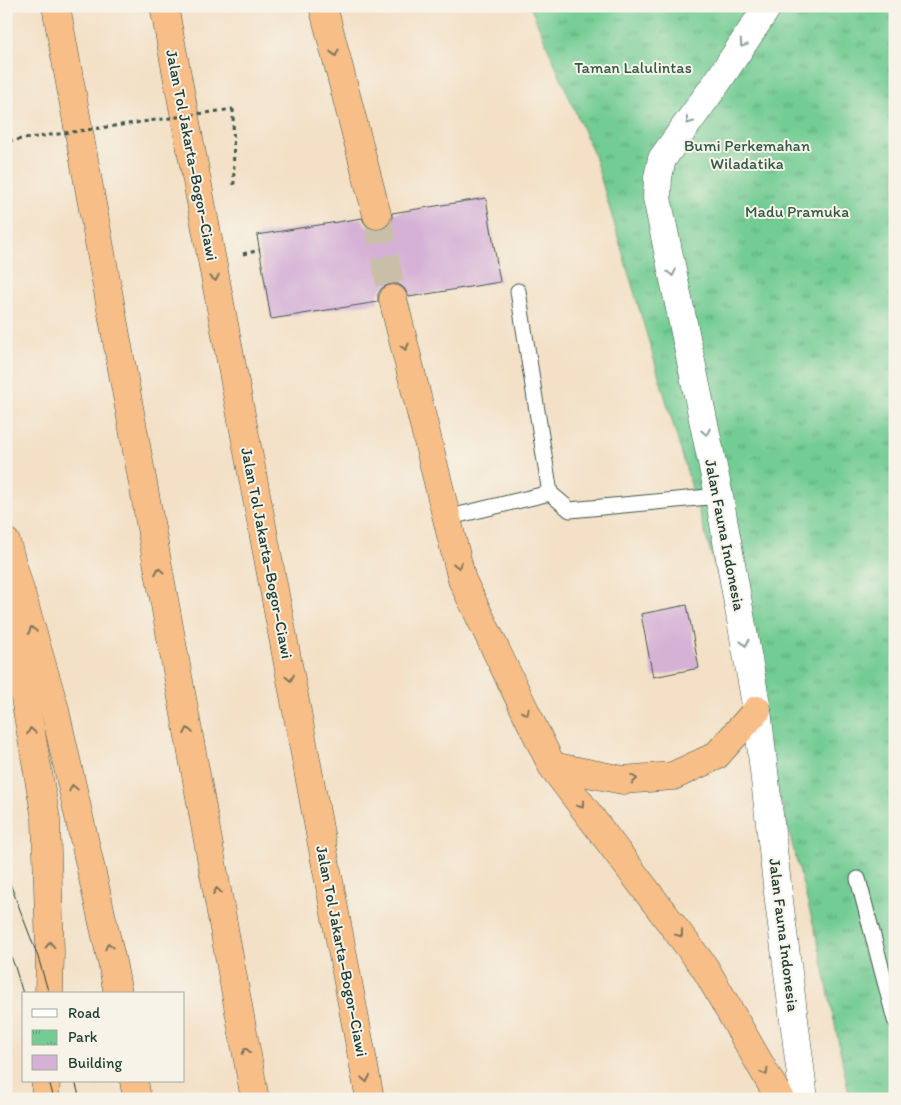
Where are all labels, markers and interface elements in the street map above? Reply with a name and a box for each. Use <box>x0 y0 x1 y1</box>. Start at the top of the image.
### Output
one-way arrow <box>740 38 749 47</box>
street label: Jalan Tol Jakarta–Bogor–Ciawi <box>162 48 222 262</box>
one-way arrow <box>329 49 340 58</box>
park label: Taman Lalulintas <box>574 58 692 77</box>
one-way arrow <box>686 115 695 125</box>
park label: Bumi Perkemahan Wiladatika <box>684 136 810 173</box>
park label: Madu Pramuka <box>745 202 849 221</box>
one-way arrow <box>667 268 677 277</box>
one-way arrow <box>209 273 219 282</box>
one-way arrow <box>399 342 410 351</box>
one-way arrow <box>700 427 710 436</box>
street label: Jalan Tol Jakarta–Bogor–Ciawi <box>237 446 297 660</box>
street label: Jalan Fauna Indonesia <box>701 457 749 613</box>
one-way arrow <box>452 561 463 570</box>
one-way arrow <box>154 567 164 576</box>
one-way arrow <box>27 627 37 635</box>
one-way arrow <box>740 639 750 647</box>
one-way arrow <box>285 674 295 683</box>
one-way arrow <box>520 707 530 716</box>
one-way arrow <box>26 727 36 736</box>
one-way arrow <box>183 727 194 735</box>
one-way arrow <box>630 773 638 784</box>
one-way arrow <box>68 783 79 792</box>
one-way arrow <box>575 799 584 809</box>
street label: Jalan Tol Jakarta–Bogor–Ciawi <box>312 844 372 1058</box>
street label: Jalan Fauna Indonesia <box>765 857 803 1013</box>
one-way arrow <box>213 887 223 895</box>
one-way arrow <box>674 928 682 937</box>
one-way arrow <box>45 941 55 948</box>
one-way arrow <box>104 942 115 950</box>
legend <box>22 992 185 1082</box>
text: Road <box>68 1004 101 1022</box>
text: Park <box>68 1028 98 1046</box>
one-way arrow <box>242 1046 252 1055</box>
text: Building <box>68 1054 122 1072</box>
one-way arrow <box>759 1067 769 1076</box>
one-way arrow <box>360 1074 371 1083</box>

